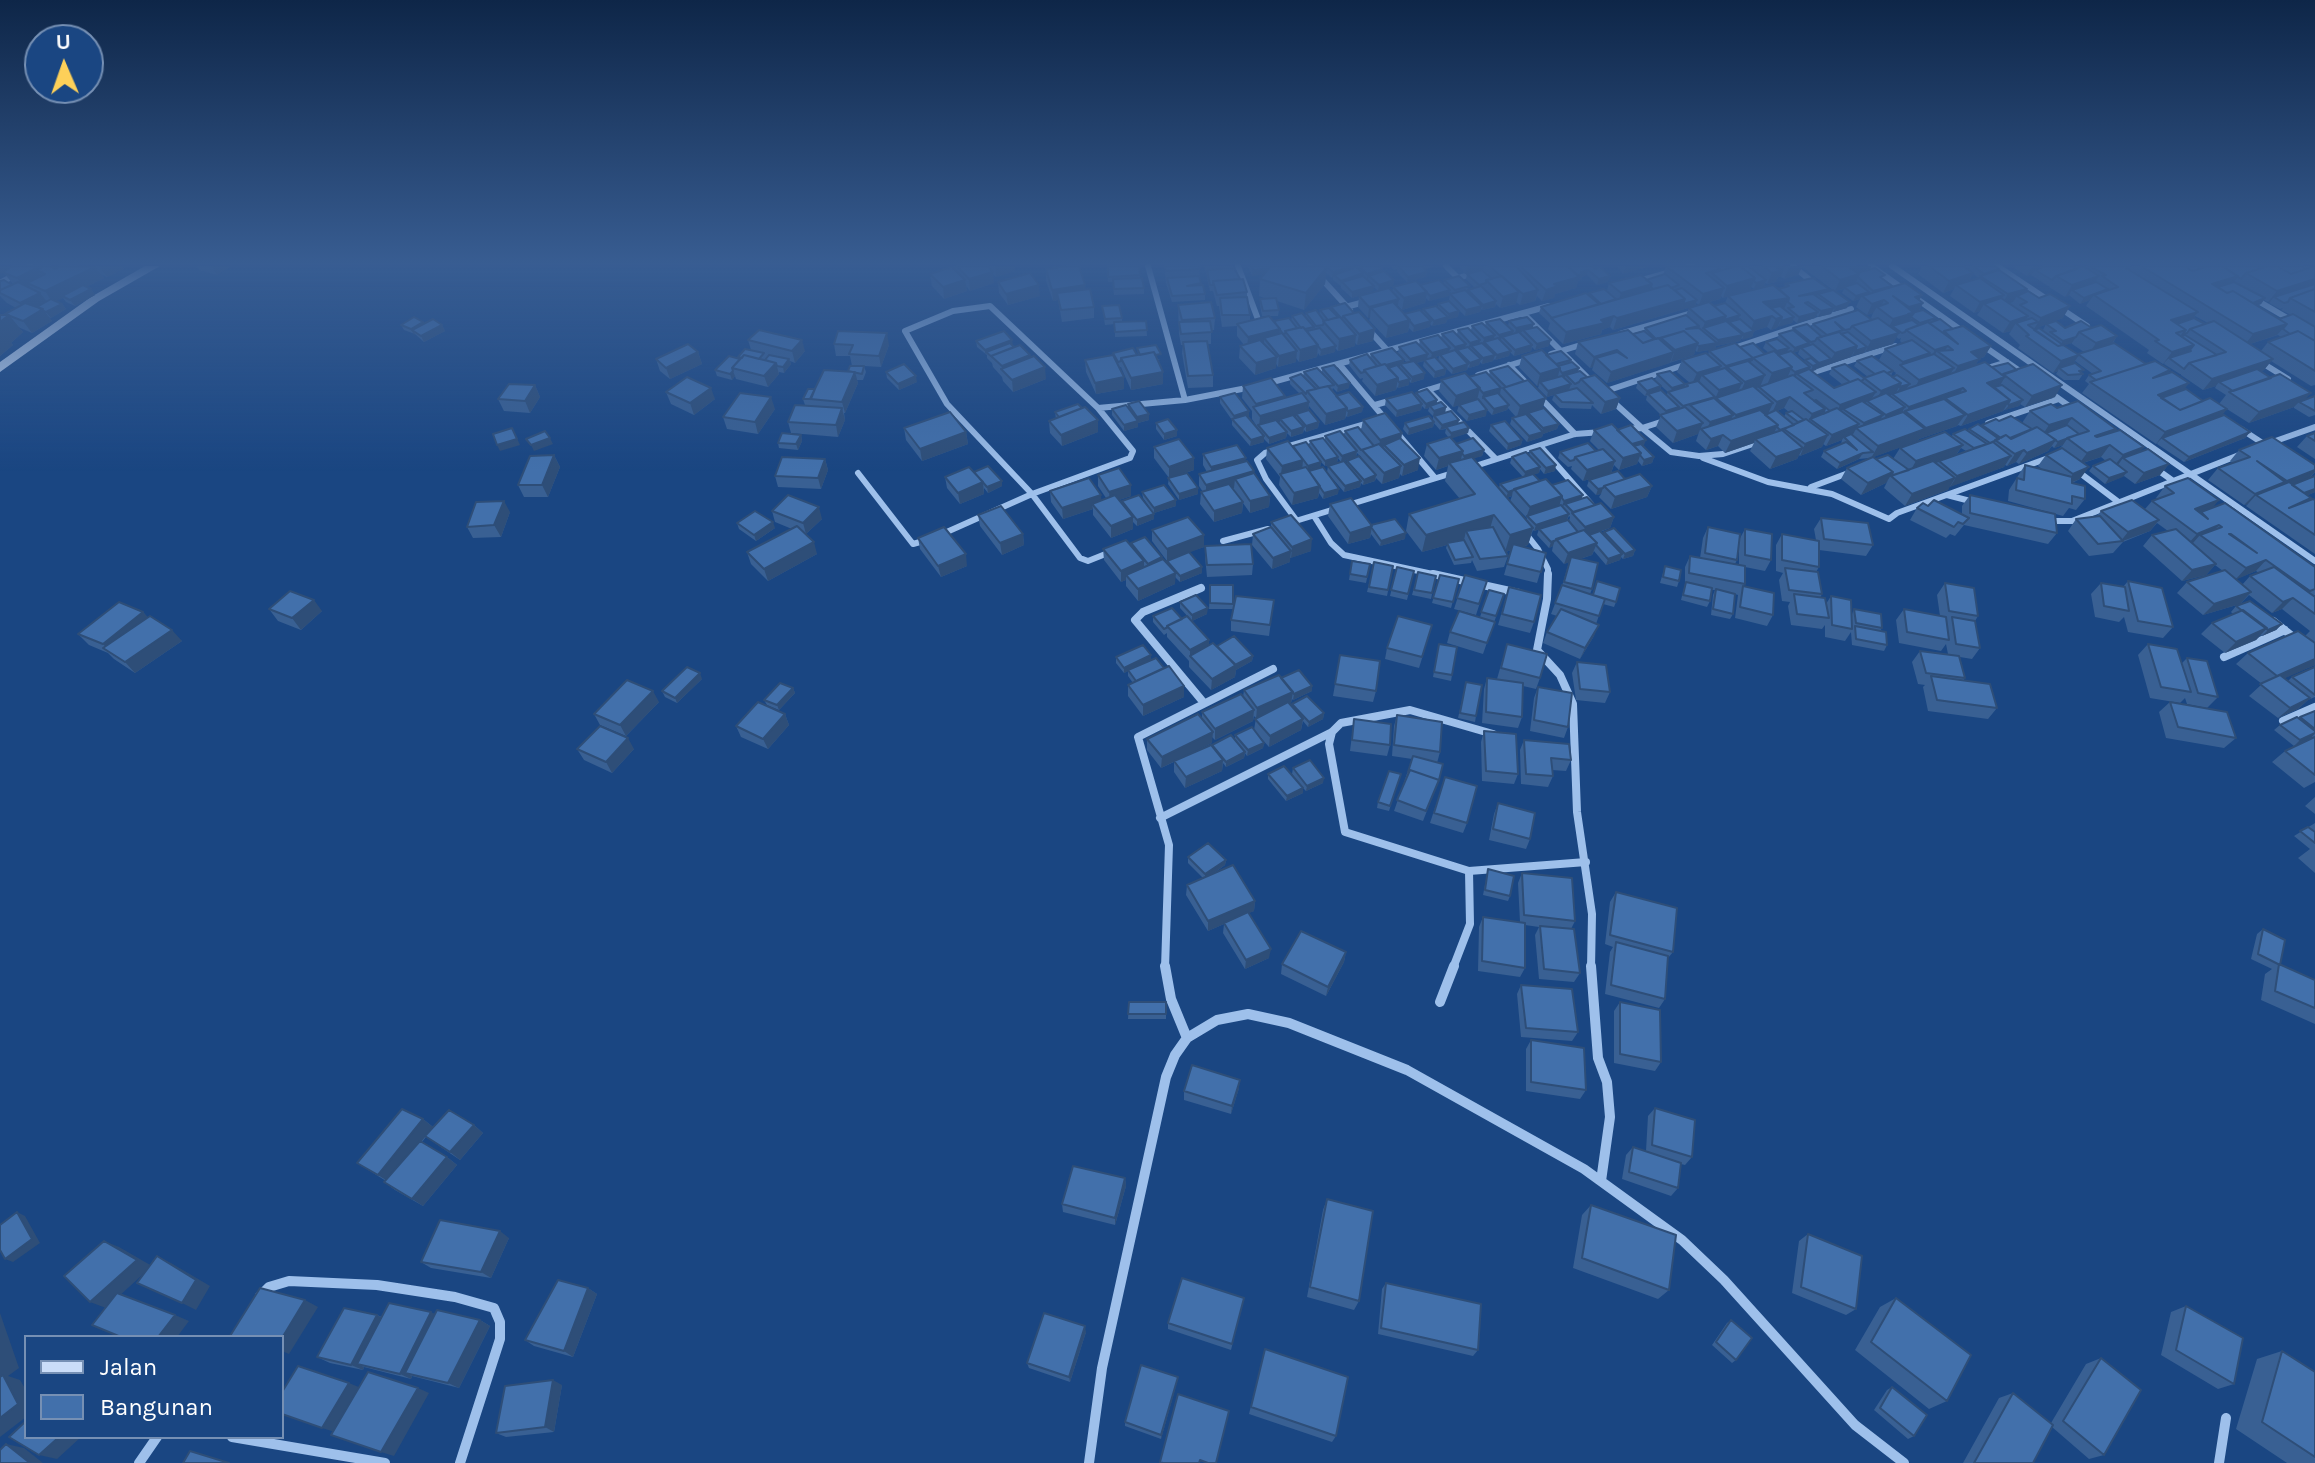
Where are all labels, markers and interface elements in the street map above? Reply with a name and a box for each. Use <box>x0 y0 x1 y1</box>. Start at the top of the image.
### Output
north arrow <box>24 24 104 104</box>
text: U <box>55 29 71 55</box>
legend <box>24 1335 284 1439</box>
text: Jalan <box>100 1353 157 1381</box>
text: Bangunan <box>100 1393 213 1421</box>

